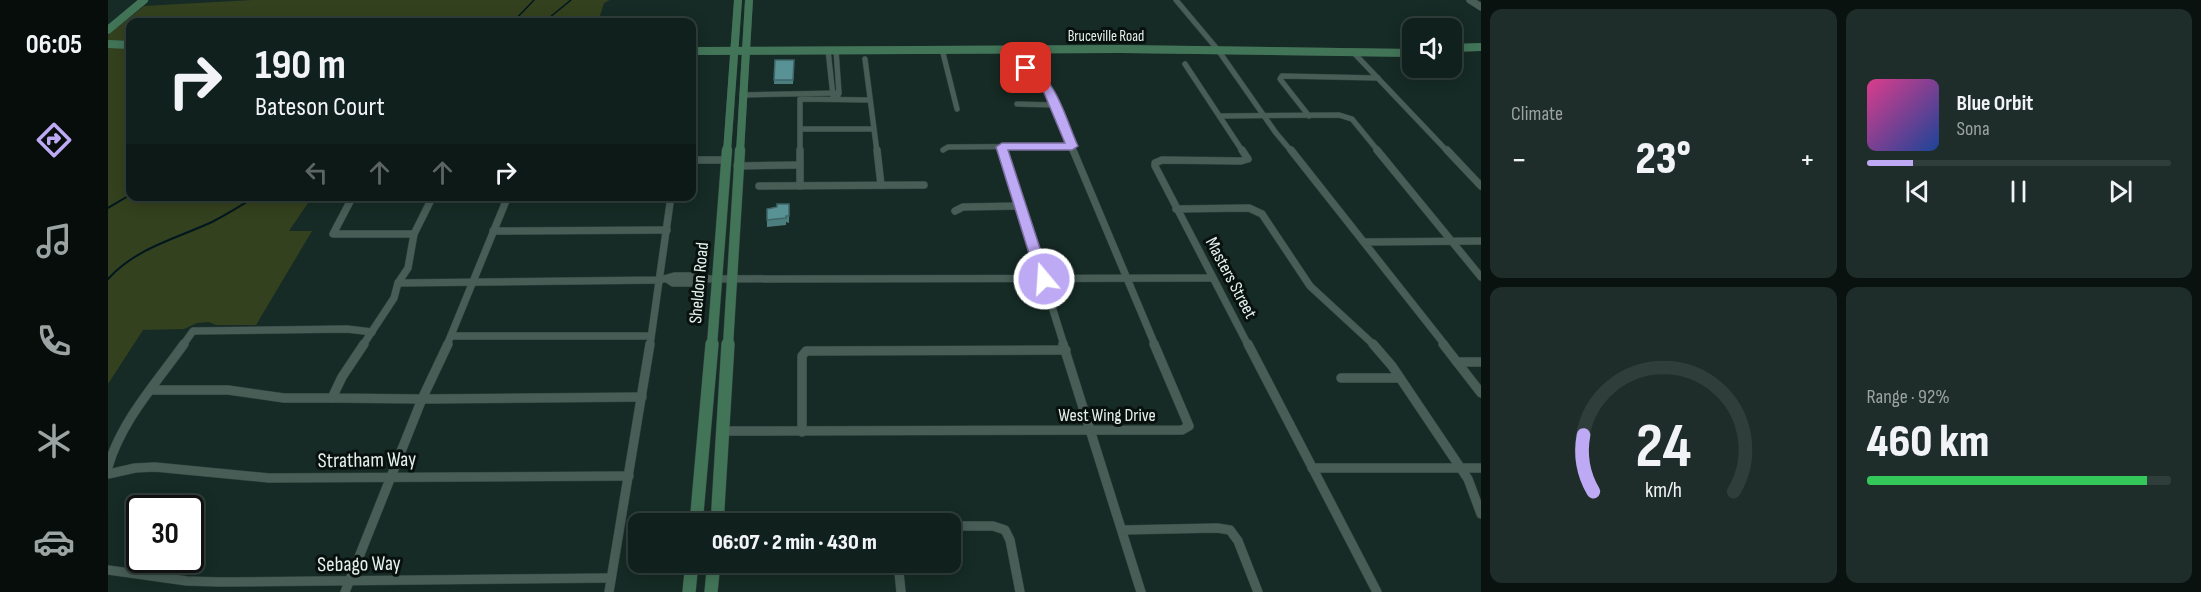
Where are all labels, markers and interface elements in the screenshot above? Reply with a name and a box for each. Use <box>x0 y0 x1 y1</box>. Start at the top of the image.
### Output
map controls <box>1402 18 1462 78</box>
button: sound <box>1402 18 1462 78</box>
street label: Bruceville Road <box>1068 27 1144 46</box>
text: 06:05 <box>26 29 82 61</box>
text: 190 m <box>255 40 346 91</box>
icon: right <box>156 42 234 120</box>
pin <box>1000 42 1051 93</box>
icon: arrive <box>1009 51 1042 84</box>
text: Blue Orbit <box>1957 90 2033 117</box>
text: Bateson Court <box>255 91 385 123</box>
text: Climate <box>1511 102 1563 126</box>
text: Sona <box>1957 117 1990 141</box>
icon: directions <box>33 119 75 161</box>
text: 23° <box>1636 132 1691 187</box>
text: − <box>1511 140 1527 180</box>
text: + <box>1799 140 1815 180</box>
icon: left <box>300 156 333 189</box>
icon: ahead <box>363 156 396 189</box>
icon: ahead <box>426 156 459 189</box>
icon: right <box>489 156 522 189</box>
icon: previous <box>1901 175 1934 208</box>
icon: pause <box>2002 175 2035 208</box>
icon: next <box>2104 175 2137 208</box>
icon: music <box>33 220 75 262</box>
street label: Masters Street <box>1201 234 1261 323</box>
street label: Sheldon Road <box>685 241 713 325</box>
position arrow <box>1012 247 1076 311</box>
icon: phone <box>33 320 75 362</box>
text: Range · 92% <box>1867 385 1950 409</box>
street label: West Wing Drive <box>1058 405 1156 426</box>
text: 24 <box>1635 410 1691 485</box>
text: 460 km <box>1867 415 1989 470</box>
icon: climate <box>33 420 75 462</box>
street label: Stratham Way <box>317 447 417 473</box>
text: km/h <box>1645 478 1682 503</box>
speed limit sign: 30 <box>126 495 204 573</box>
icon: car <box>33 521 75 563</box>
text: 06:07 · 2 min · 430 m <box>712 529 877 556</box>
street label: Sebago Way <box>317 551 401 577</box>

